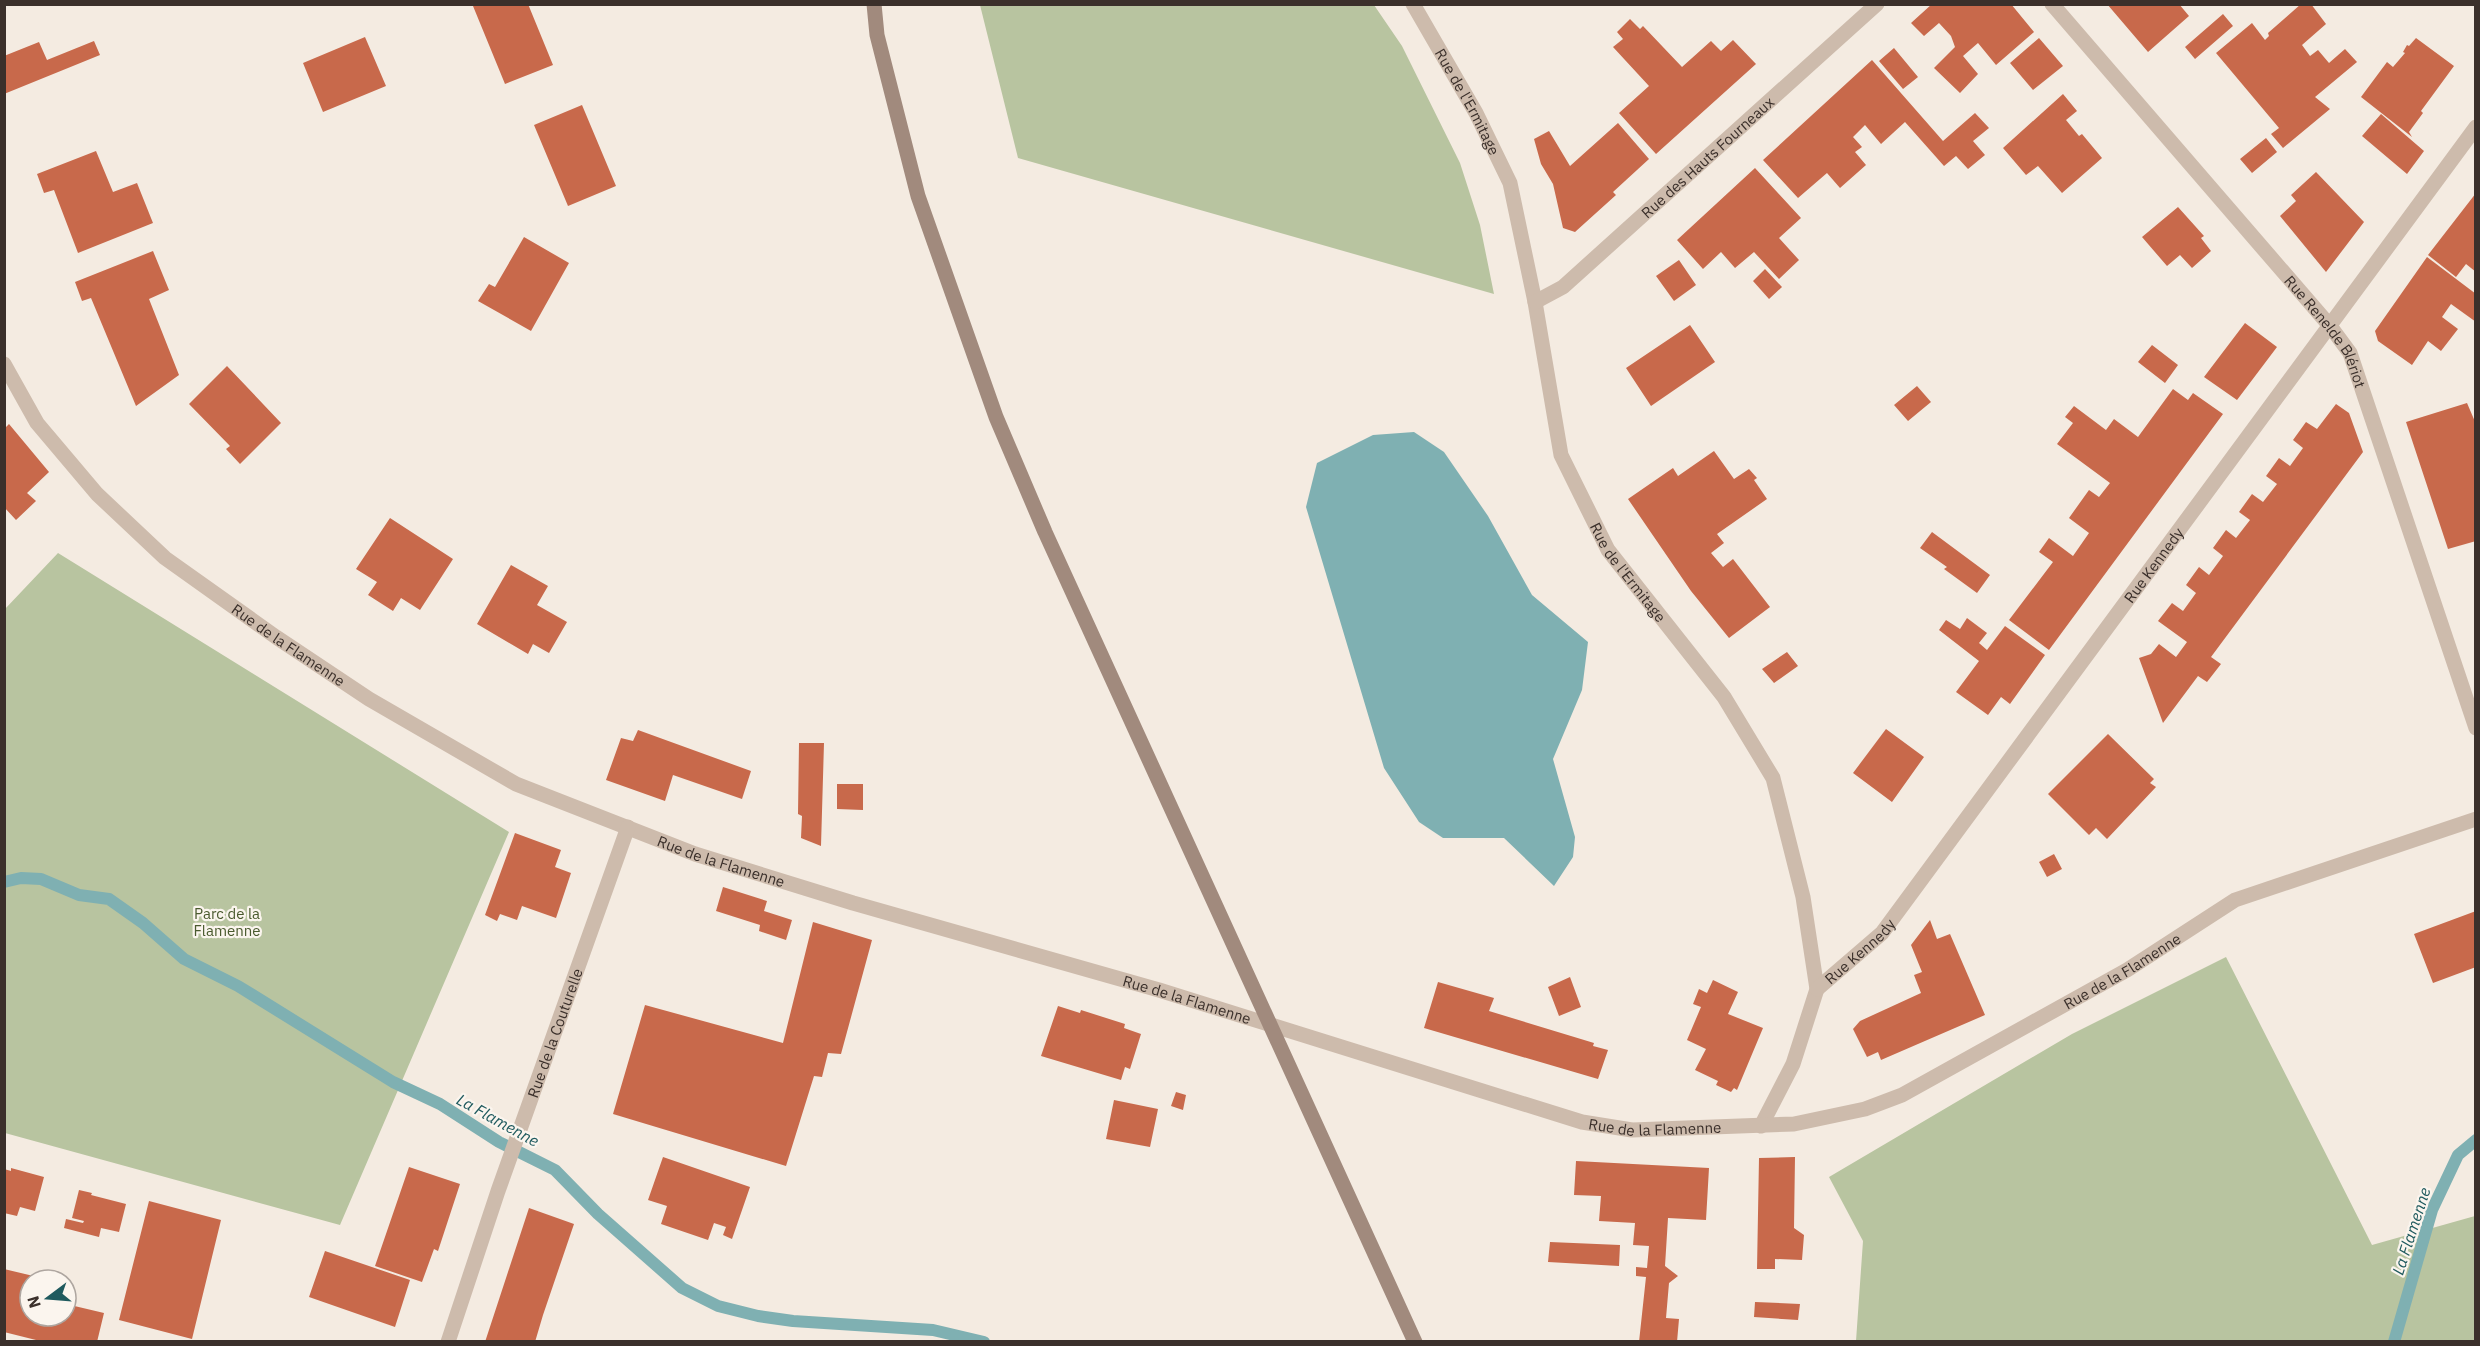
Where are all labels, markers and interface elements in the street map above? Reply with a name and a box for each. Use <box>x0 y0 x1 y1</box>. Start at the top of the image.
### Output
street label: Rue de l'Ermitage <box>1431 45 1504 158</box>
street label: Rue des Hauts Fourneaux <box>1637 92 1778 222</box>
street label: Rue Renelde Blériot <box>2281 271 2370 390</box>
street label: Rue de l'Ermitage <box>1586 519 1670 626</box>
street label: Rue Kennedy <box>2119 523 2188 606</box>
street label: Rue de la Flamenne <box>228 599 349 690</box>
street label: Rue de la Flamenne <box>655 831 787 891</box>
park label: Parc de la Flamenne <box>193 904 261 940</box>
street label: Rue Kennedy <box>1820 914 1899 988</box>
street label: Rue de la Flamenne <box>2060 928 2184 1013</box>
street label: Rue de la Couturelle <box>523 966 586 1100</box>
street label: Rue de la Flamenne <box>1121 971 1254 1028</box>
water label: La Flamenne <box>453 1089 543 1151</box>
street label: Rue de la Flamenne <box>1587 1114 1722 1140</box>
water label: La Flamenne <box>2387 1185 2435 1277</box>
north arrow <box>18 1268 78 1328</box>
text: N <box>22 1294 45 1310</box>

